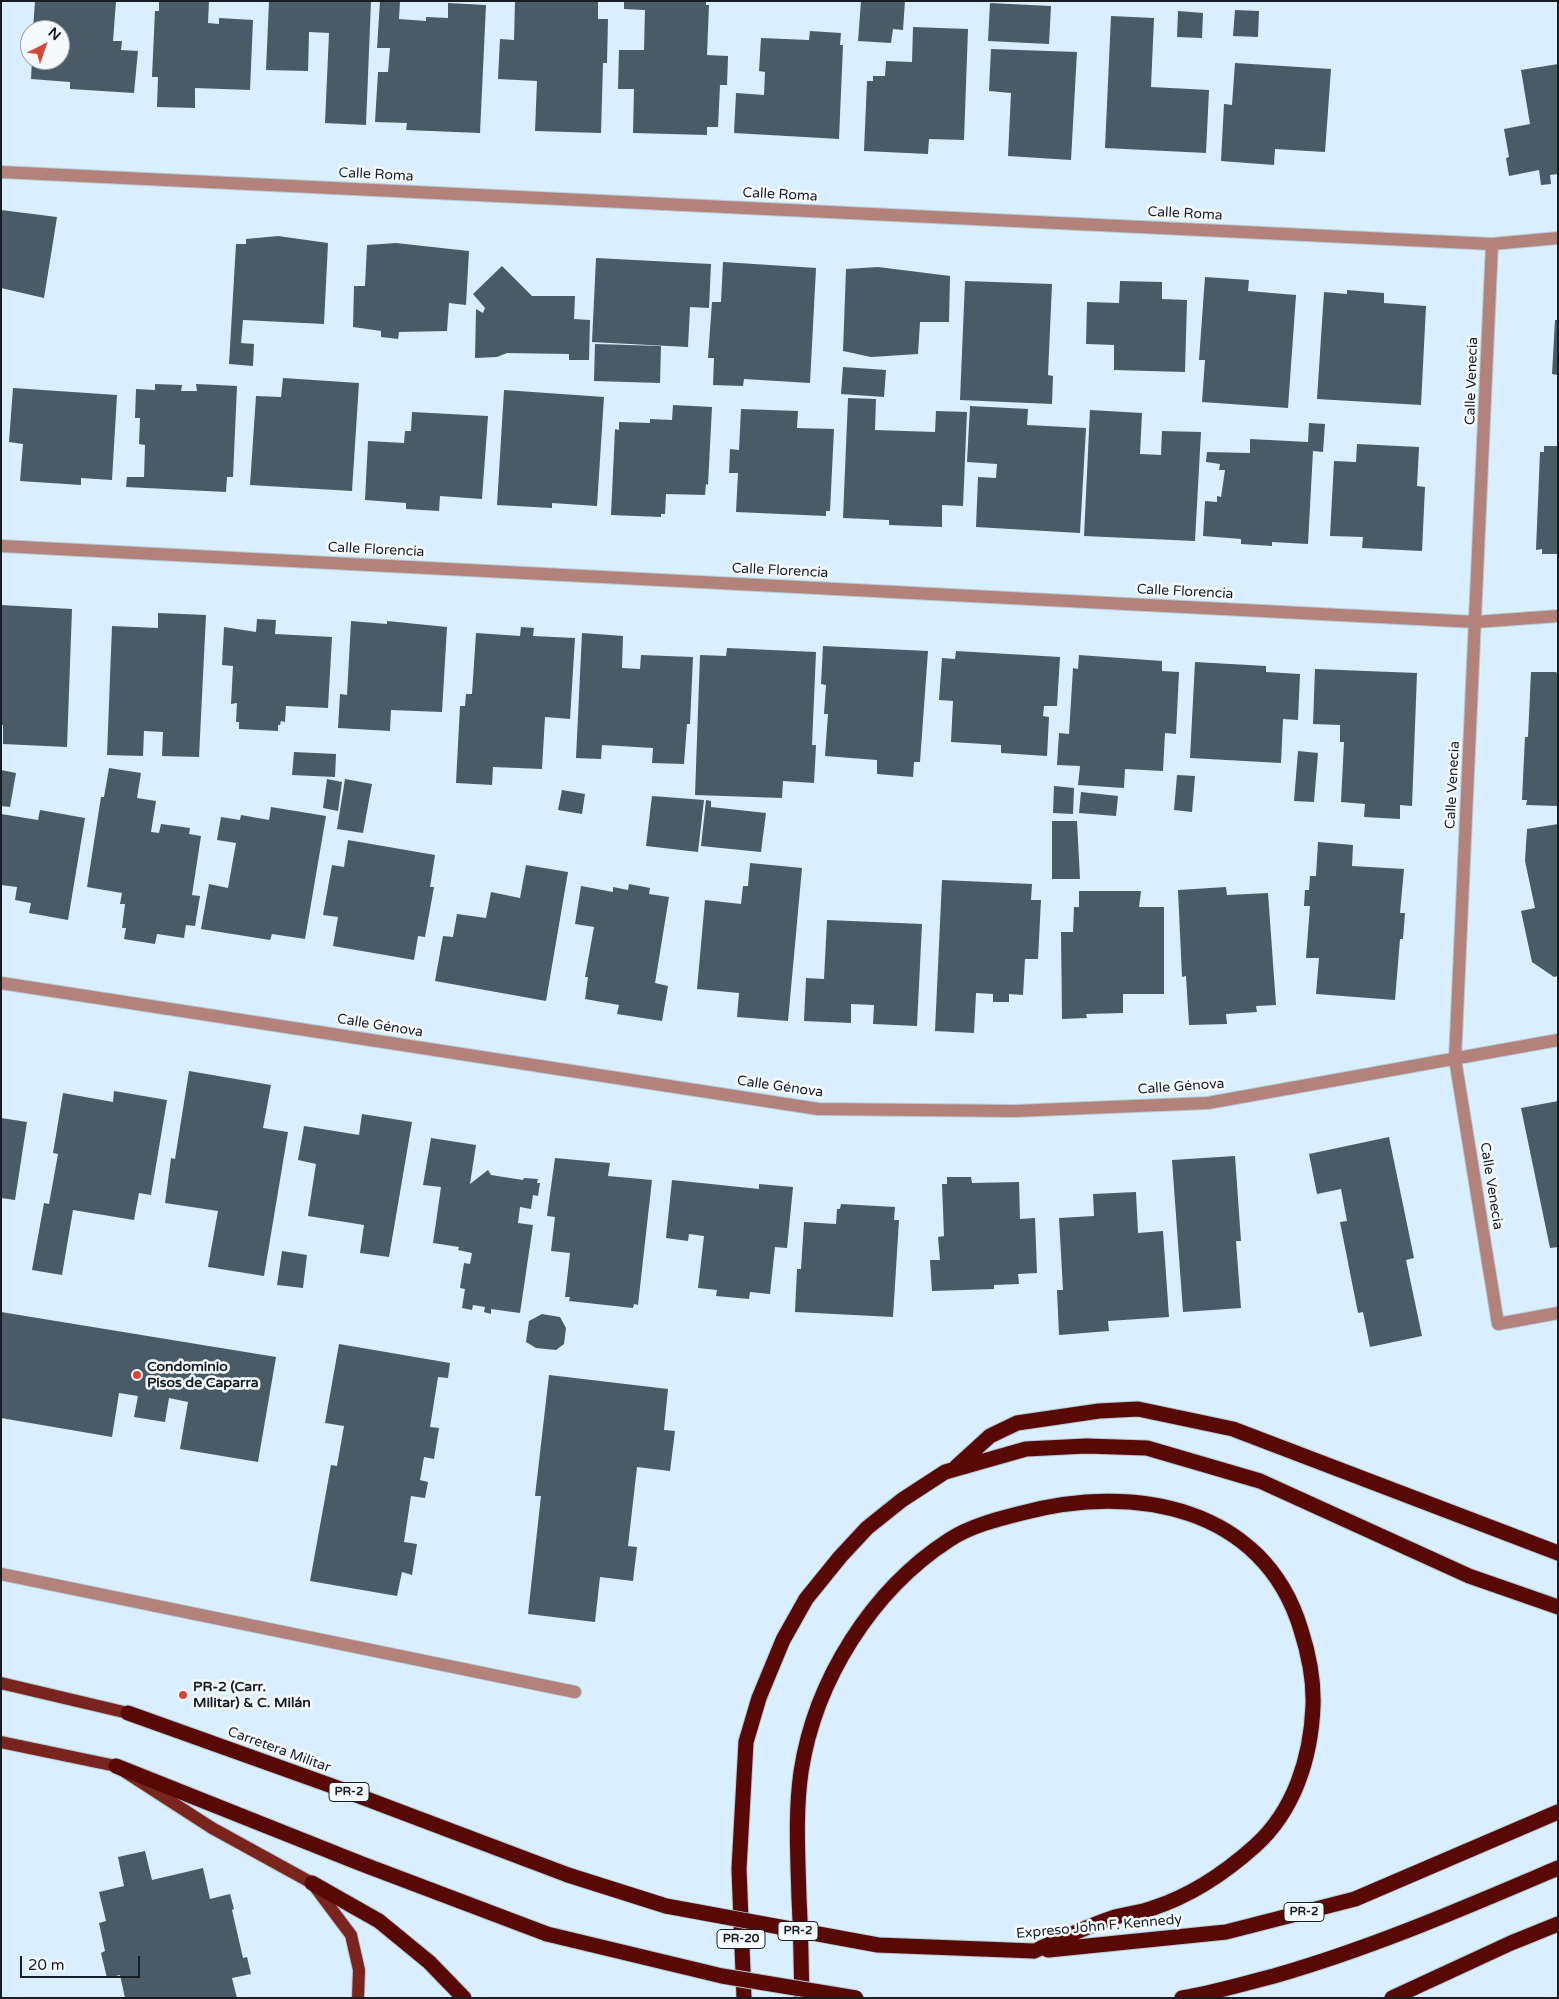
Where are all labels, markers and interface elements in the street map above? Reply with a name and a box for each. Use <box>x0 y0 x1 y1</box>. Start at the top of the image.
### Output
north arrow <box>20 20 70 70</box>
text: N <box>45 24 64 44</box>
street label: Calle Roma <box>338 165 414 185</box>
street label: Calle Roma <box>742 185 818 205</box>
street label: Calle Roma <box>1147 204 1223 224</box>
street label: Calle Venecia <box>1462 337 1482 425</box>
street label: Calle Florencia <box>327 539 425 561</box>
street label: Calle Florencia <box>731 560 829 582</box>
street label: Calle Florencia <box>1136 581 1234 603</box>
street label: Calle Venecia <box>1442 740 1464 830</box>
street label: Calle Génova <box>336 1011 424 1041</box>
street label: Calle Génova <box>736 1073 824 1101</box>
street label: Calle Génova <box>1137 1076 1225 1098</box>
street label: Calle Venecia <box>1476 1141 1506 1231</box>
place label: Condominio Pisos de Caparra <box>147 1359 259 1391</box>
marker: Condominio Pisos de Caparra <box>131 1369 143 1381</box>
place label: PR-2 (Carr. Militar) & C. Milán <box>193 1679 311 1711</box>
marker: PR-2 (Carr. Militar) & C. Milán <box>177 1689 189 1701</box>
street label: Carretera Militar <box>225 1724 333 1776</box>
road number: PR-2 <box>329 1782 369 1801</box>
road number: PR-2 <box>1284 1902 1324 1921</box>
street label: Expreso John F. Kennedy <box>1015 1911 1183 1943</box>
road number: PR-2 <box>778 1922 818 1940</box>
road number: PR-20 <box>717 1930 765 1948</box>
scale bar <box>22 1946 142 1978</box>
text: 20 m <box>28 1956 65 1974</box>

